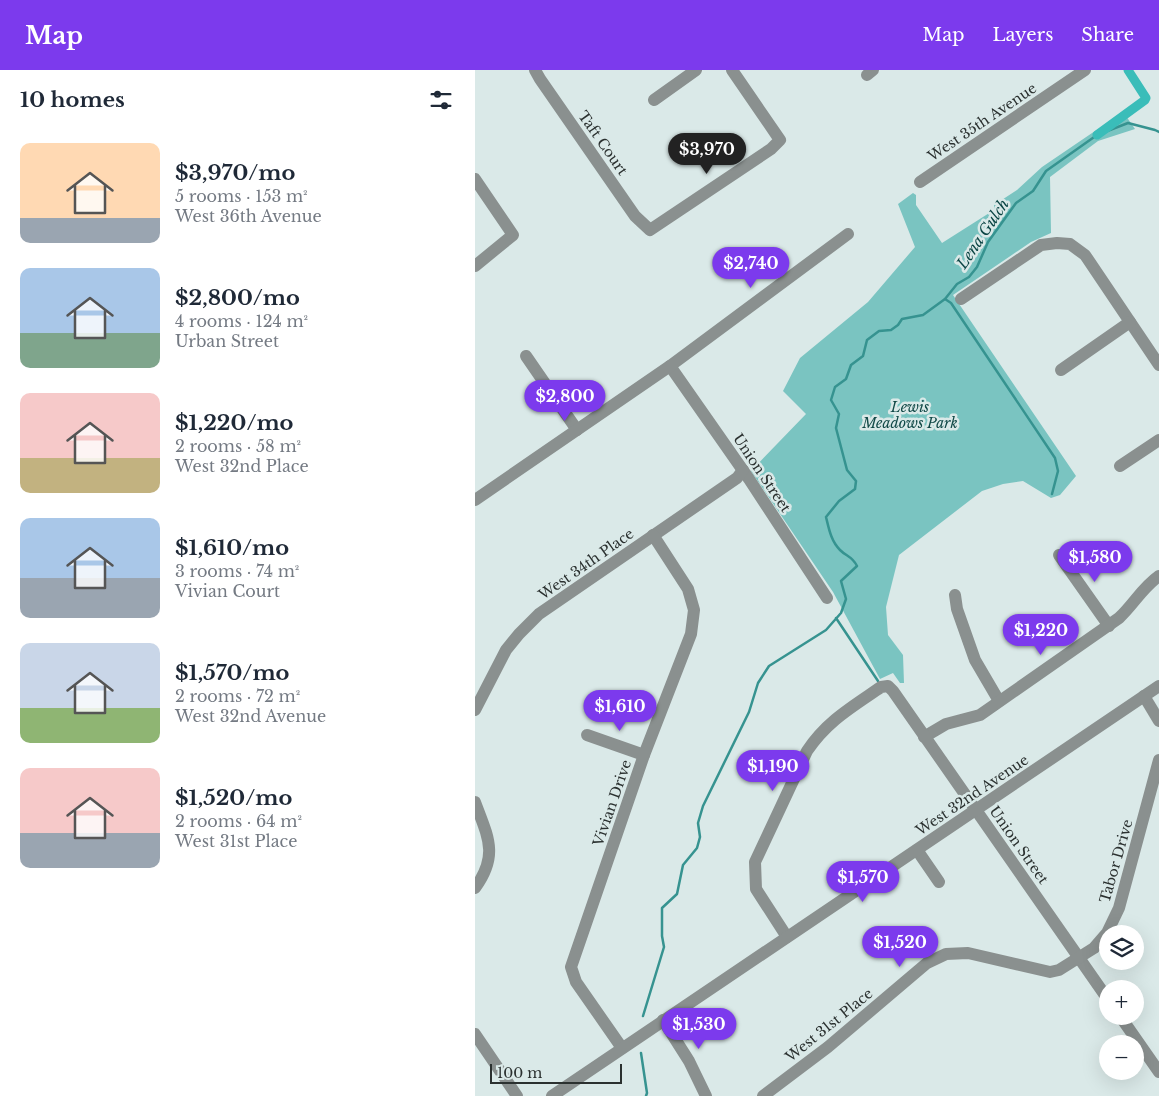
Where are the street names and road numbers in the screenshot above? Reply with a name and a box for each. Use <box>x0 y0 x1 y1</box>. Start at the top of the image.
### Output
street label: West 35th Avenue <box>923 79 1040 166</box>
street label: Taft Court <box>574 107 632 179</box>
street label: Union Street <box>729 430 795 516</box>
street label: West 34th Place <box>534 524 637 604</box>
street label: West 32nd Avenue <box>911 751 1032 840</box>
street label: Vivian Drive <box>588 757 635 850</box>
street label: Union Street <box>986 803 1053 888</box>
street label: Tabor Drive <box>1095 817 1137 905</box>
street label: West 31st Place <box>781 984 876 1066</box>

